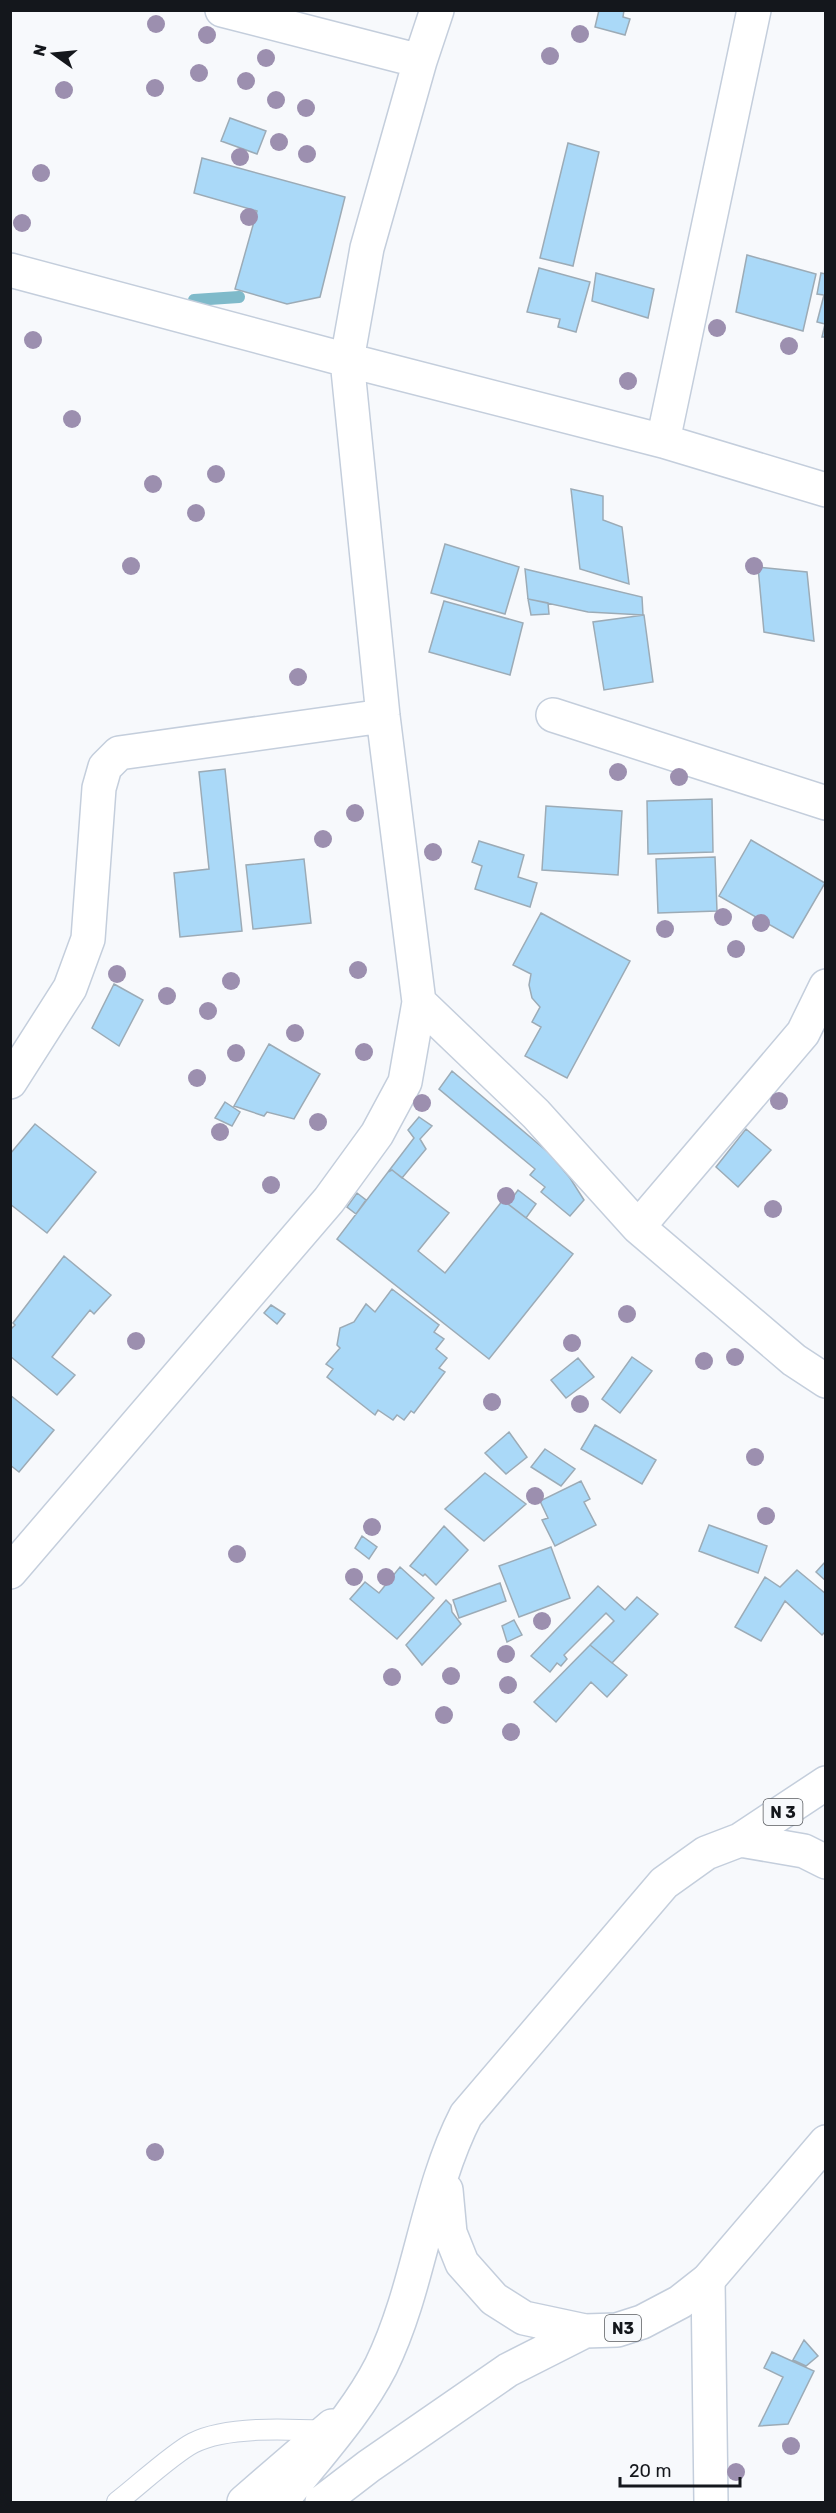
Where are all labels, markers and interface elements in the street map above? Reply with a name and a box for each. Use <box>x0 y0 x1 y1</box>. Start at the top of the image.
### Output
north arrow <box>24 24 84 84</box>
text: N <box>29 42 51 58</box>
road number: N 3 <box>764 1799 802 1825</box>
road number: N3 <box>605 2315 641 2341</box>
scale bar <box>620 2450 740 2488</box>
text: 20 m <box>629 2460 671 2482</box>

